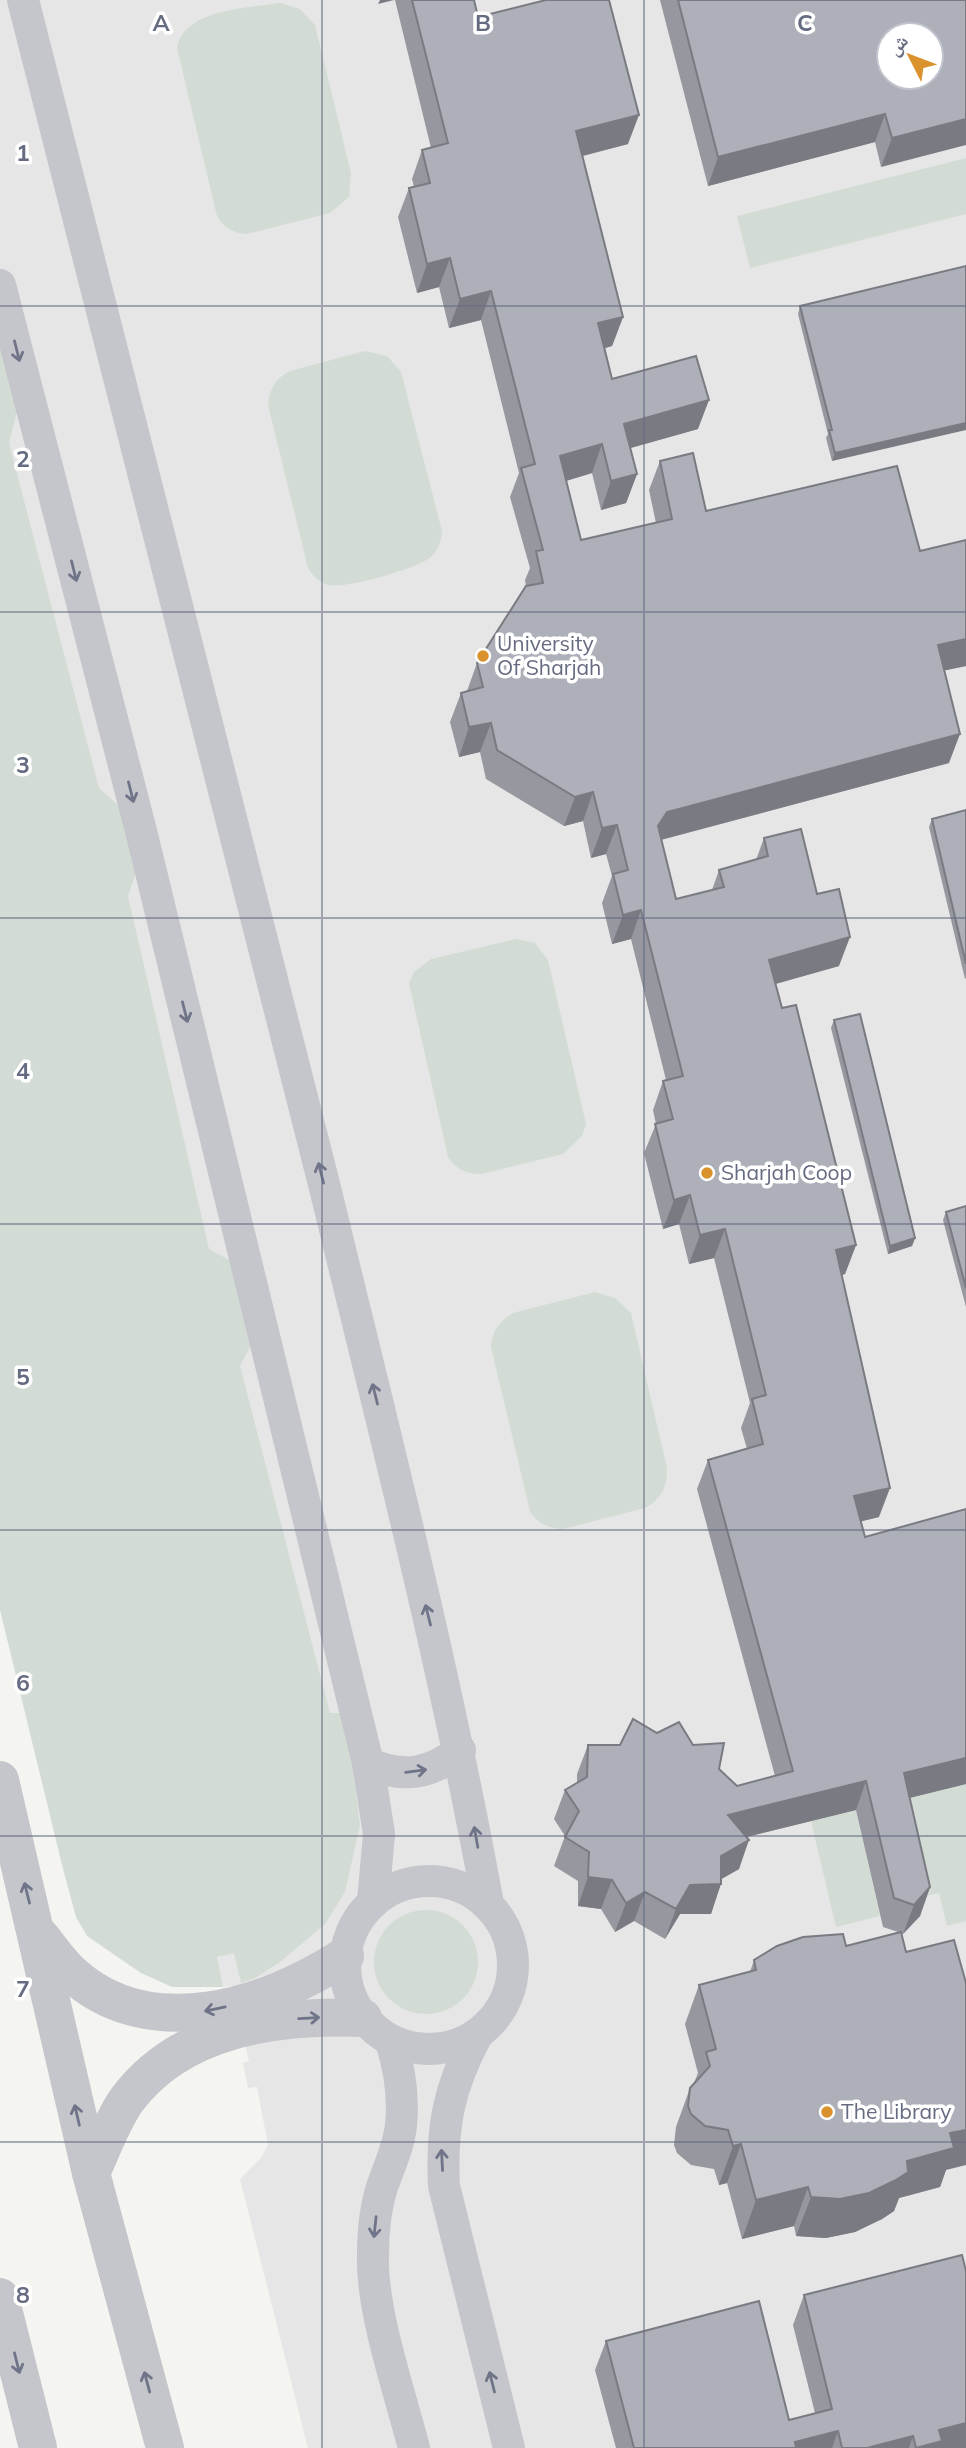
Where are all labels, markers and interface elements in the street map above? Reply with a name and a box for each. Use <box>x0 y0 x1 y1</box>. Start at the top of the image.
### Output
text: A <box>152 8 170 37</box>
text: B <box>475 8 491 37</box>
text: C <box>797 8 813 37</box>
north arrow <box>875 21 945 91</box>
text: ش <box>882 29 913 60</box>
text: 1 <box>16 138 30 167</box>
one-way arrow <box>11 339 24 362</box>
text: 2 <box>16 444 30 473</box>
one-way arrow <box>68 559 81 582</box>
place label: University Of Sharjah <box>497 630 601 680</box>
marker: University Of Sharjah <box>475 648 491 664</box>
text: 3 <box>16 750 30 779</box>
one-way arrow <box>125 780 138 802</box>
one-way arrow <box>179 1001 192 1023</box>
text: 4 <box>16 1056 30 1085</box>
place label: Sharjah Coop <box>721 1159 852 1185</box>
one-way arrow <box>314 1162 327 1184</box>
marker: Sharjah Coop <box>699 1165 715 1181</box>
text: 5 <box>16 1362 30 1391</box>
one-way arrow <box>368 1383 381 1406</box>
one-way arrow <box>421 1604 434 1627</box>
text: 6 <box>16 1668 30 1697</box>
one-way arrow <box>404 1765 427 1778</box>
one-way arrow <box>469 1826 482 1849</box>
one-way arrow <box>20 1882 33 1905</box>
text: 7 <box>16 1974 30 2003</box>
one-way arrow <box>204 2002 227 2016</box>
one-way arrow <box>297 2011 320 2024</box>
place label: The Library <box>841 2098 951 2124</box>
one-way arrow <box>70 2104 84 2127</box>
marker: The Library <box>819 2104 835 2120</box>
one-way arrow <box>436 2149 449 2172</box>
one-way arrow <box>368 2215 381 2238</box>
text: 8 <box>16 2280 30 2309</box>
one-way arrow <box>11 2351 24 2374</box>
one-way arrow <box>140 2371 153 2394</box>
one-way arrow <box>485 2371 498 2394</box>

